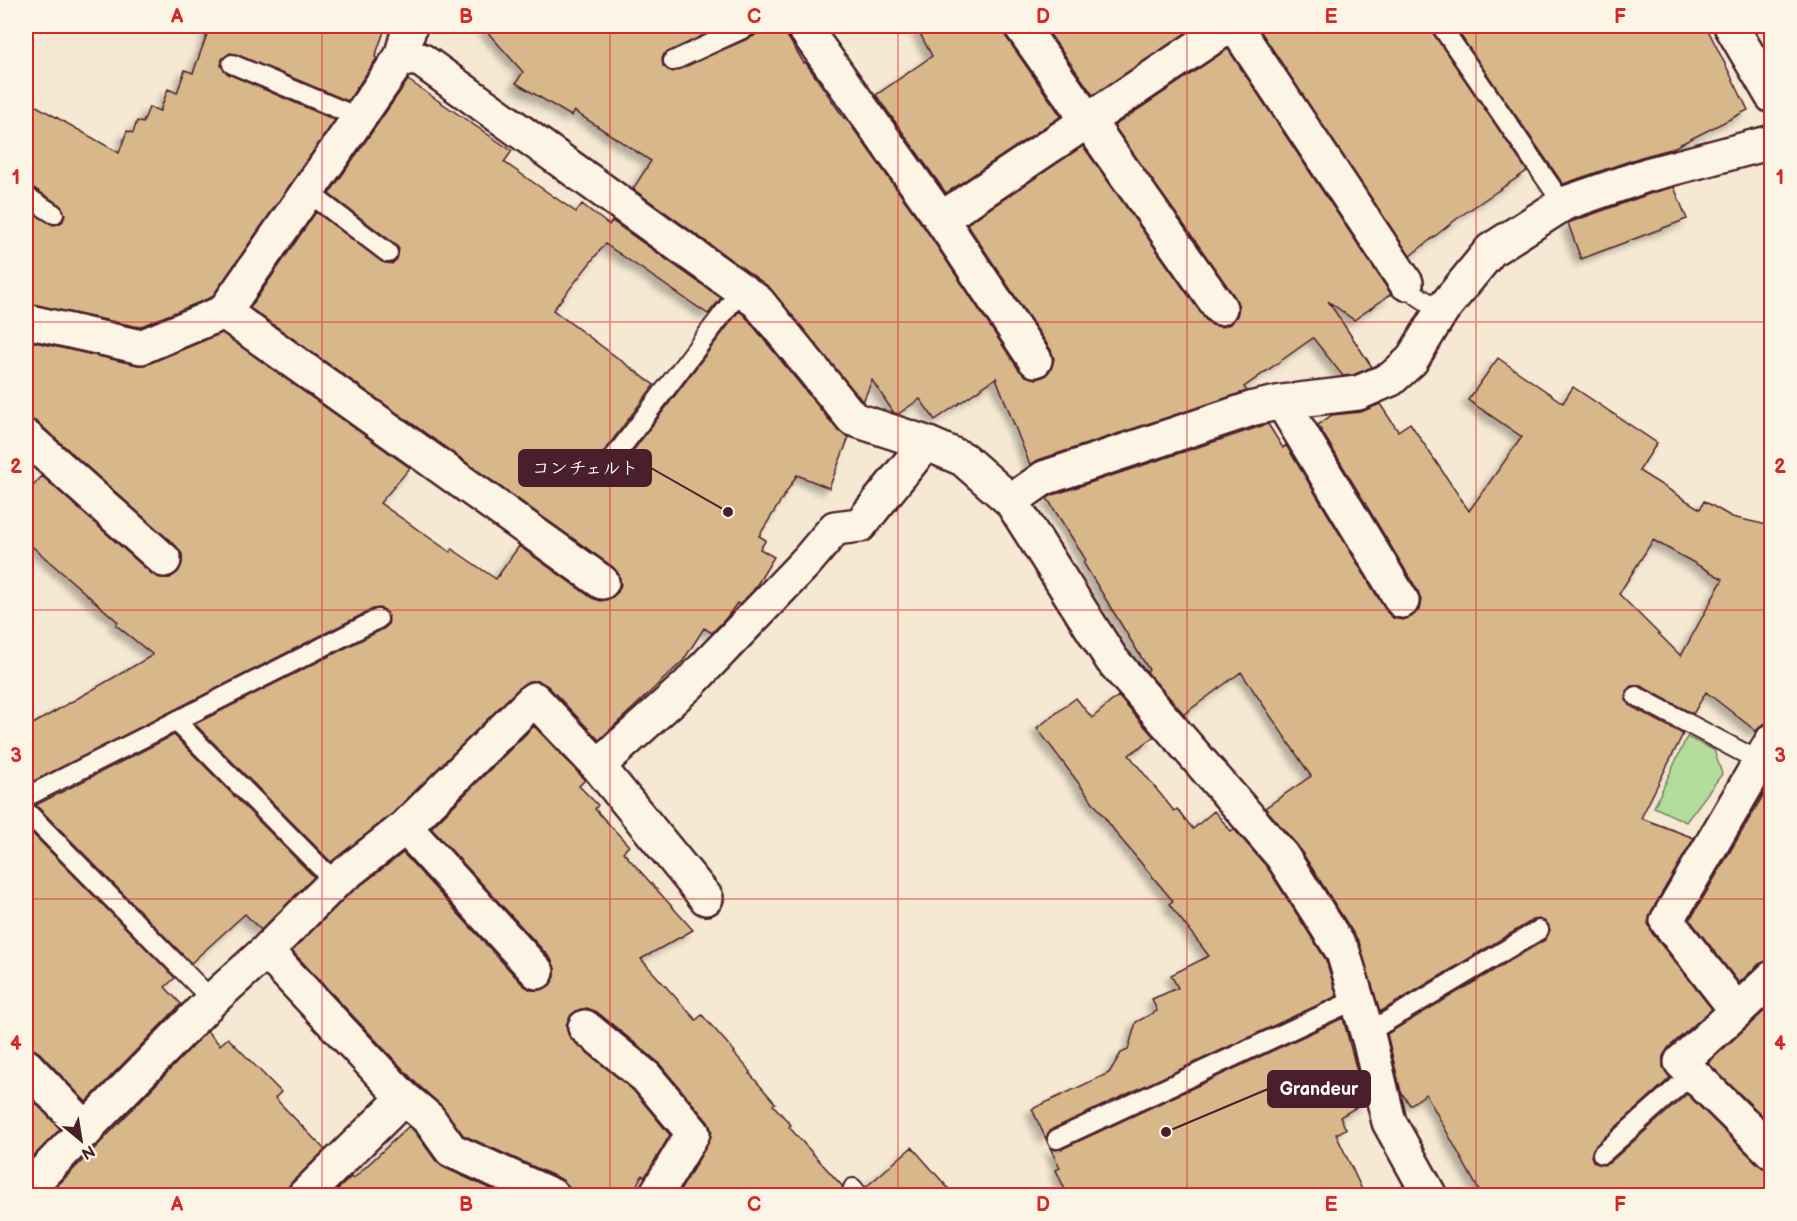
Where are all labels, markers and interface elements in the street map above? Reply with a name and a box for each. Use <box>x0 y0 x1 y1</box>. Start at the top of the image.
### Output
text: A <box>170 5 184 29</box>
text: B <box>459 5 473 29</box>
text: C <box>747 5 761 29</box>
text: D <box>1036 5 1050 29</box>
text: E <box>1325 5 1338 29</box>
text: F <box>1614 5 1626 29</box>
text: 1 <box>12 166 20 190</box>
text: 1 <box>1776 166 1784 190</box>
callout: コンチェルト <box>519 450 651 486</box>
text: 2 <box>10 455 22 479</box>
text: 2 <box>1774 455 1786 479</box>
text: コンチェルト <box>532 458 638 479</box>
text: 3 <box>10 744 22 768</box>
text: 3 <box>1774 744 1786 768</box>
text: 4 <box>10 1032 22 1056</box>
text: 4 <box>1774 1032 1786 1056</box>
callout: Grandeur <box>1268 1071 1370 1107</box>
text: Grandeur <box>1280 1079 1359 1100</box>
north arrow <box>51 1110 111 1170</box>
text: N <box>78 1140 98 1163</box>
text: A <box>170 1193 184 1217</box>
text: B <box>459 1193 473 1217</box>
text: C <box>747 1193 761 1217</box>
text: D <box>1036 1193 1050 1217</box>
text: E <box>1325 1193 1338 1217</box>
text: F <box>1614 1193 1626 1217</box>

